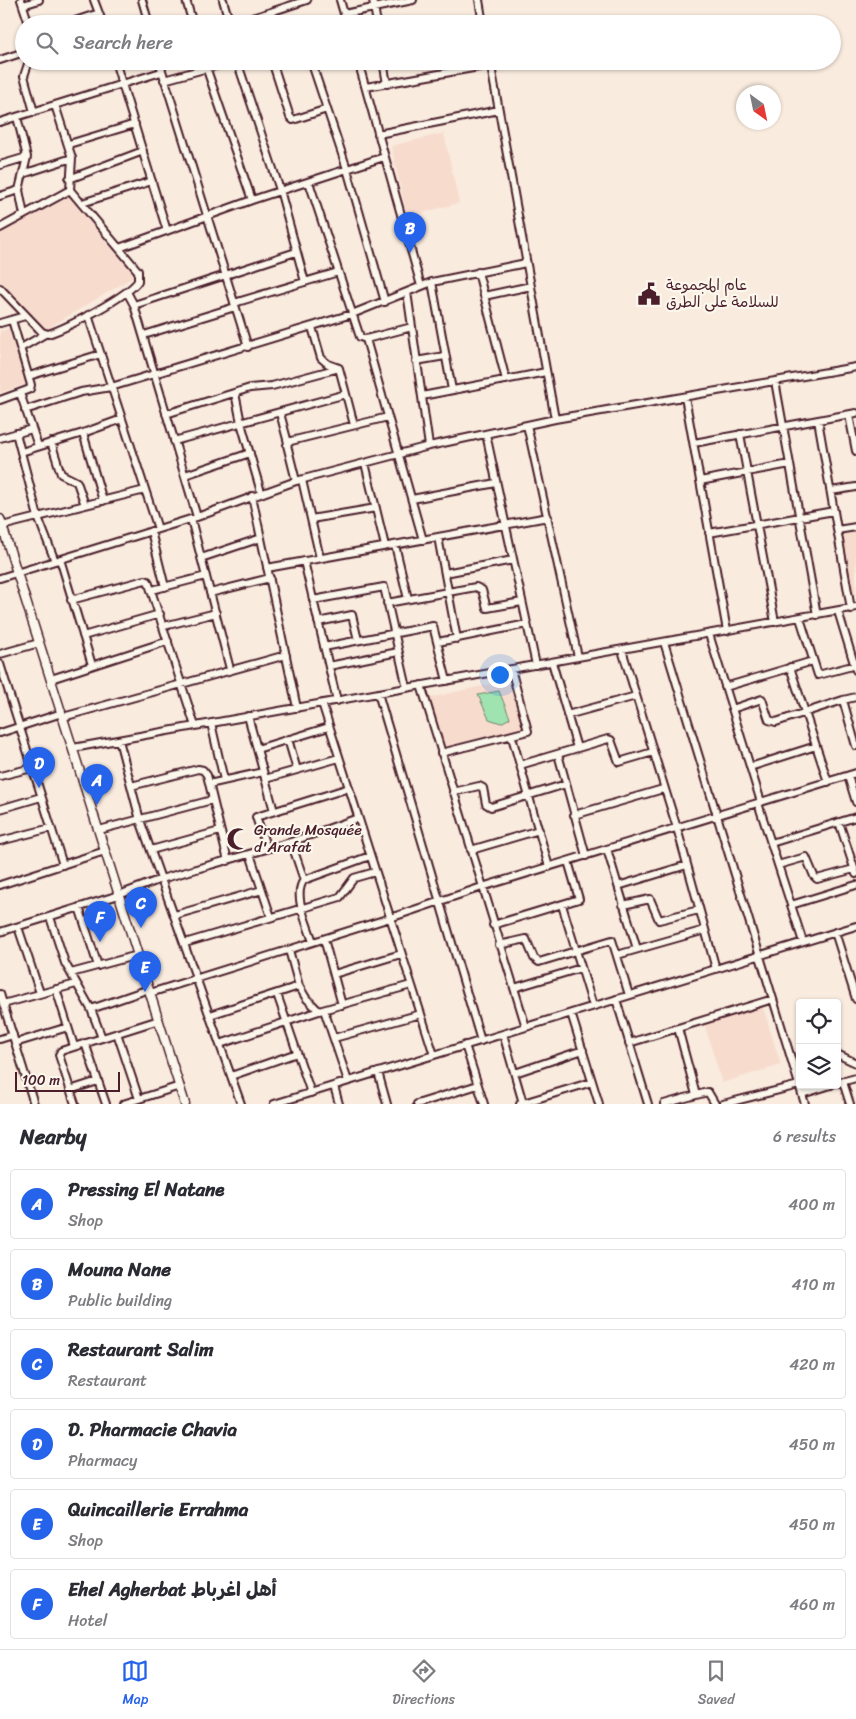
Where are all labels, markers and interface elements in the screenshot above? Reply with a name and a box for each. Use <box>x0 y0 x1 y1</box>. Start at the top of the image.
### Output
search box <box>15 15 841 70</box>
text: Search here <box>73 26 173 59</box>
icon: search <box>33 29 61 57</box>
north arrow <box>736 85 781 130</box>
pin: B <box>394 212 426 253</box>
place label: عام المجموعة للسلامة على الطرق <box>666 272 779 315</box>
public building icon: عام المجموعة للسلامة على الطرق <box>636 281 662 307</box>
your location <box>487 662 513 688</box>
pin: D <box>23 747 55 788</box>
pin: A <box>81 764 113 805</box>
place label: Grande Mosquée d'Arafat <box>254 817 362 860</box>
mosque icon: Grande Mosquée d'Arafat <box>225 826 251 852</box>
pin: C <box>125 887 157 928</box>
pin: F <box>84 901 116 942</box>
pin: E <box>129 951 161 992</box>
map controls <box>796 999 841 1089</box>
button: locate <box>796 999 841 1044</box>
button: layers <box>796 1044 841 1089</box>
text: 100 m <box>22 1068 60 1093</box>
scale bar <box>15 1069 120 1092</box>
text: Nearby <box>20 1118 86 1156</box>
text: 6 results <box>773 1122 836 1151</box>
text: Pressing El Natane <box>68 1173 225 1206</box>
text: A <box>32 1190 42 1219</box>
text: 400 m <box>788 1190 835 1219</box>
text: Shop <box>68 1206 103 1235</box>
text: Mouna Nane <box>68 1253 171 1286</box>
text: B <box>32 1270 42 1299</box>
text: 410 m <box>792 1270 835 1299</box>
text: Public building <box>68 1286 172 1315</box>
text: Restaurant Salim <box>68 1333 214 1366</box>
text: C <box>32 1350 42 1379</box>
text: 420 m <box>789 1350 835 1379</box>
text: Restaurant <box>68 1366 147 1395</box>
text: D. Pharmacie Chavia <box>68 1413 237 1446</box>
text: D <box>32 1430 42 1459</box>
text: 450 m <box>789 1430 835 1459</box>
text: Pharmacy <box>68 1446 137 1475</box>
text: Quincaillerie Errahma <box>68 1493 248 1526</box>
text: E <box>33 1510 41 1539</box>
text: 450 m <box>789 1510 835 1539</box>
text: Shop <box>68 1526 103 1555</box>
text: Ehel Agherbat أهل اغرباط <box>68 1573 276 1606</box>
text: F <box>33 1590 41 1619</box>
text: 460 m <box>789 1590 835 1619</box>
text: Hotel <box>68 1606 107 1635</box>
tab: Map <box>121 1657 149 1712</box>
tab: Directions <box>392 1657 455 1712</box>
tab: Saved <box>698 1657 735 1712</box>

